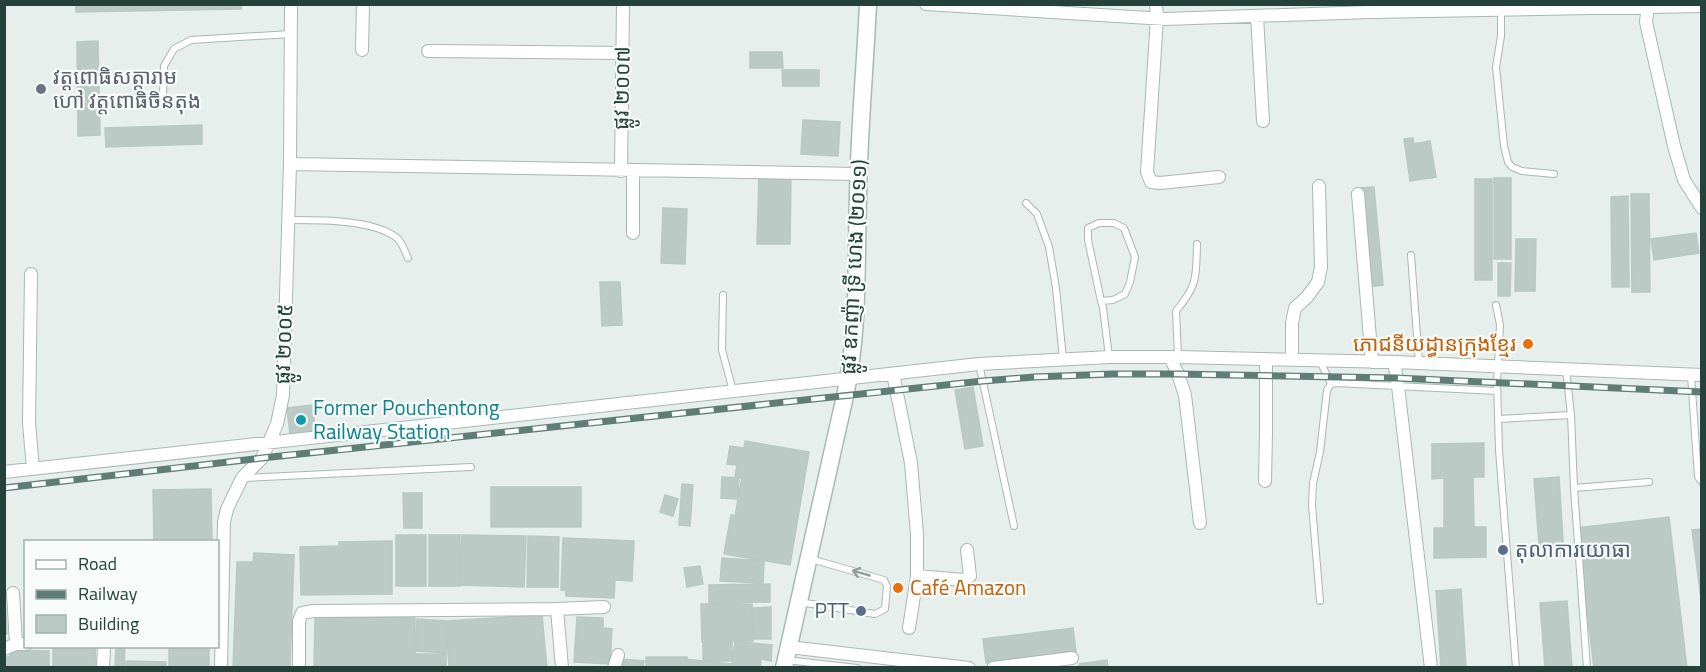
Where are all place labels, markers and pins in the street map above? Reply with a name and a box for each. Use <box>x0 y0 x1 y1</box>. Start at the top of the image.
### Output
place label: វត្តពោធិសត្តារាម ហៅ វត្តពោធិចិនតុង <box>53 60 201 116</box>
marker: វត្តពោធិសត្តារាម ហៅ វត្តពោធិចិនតុង <box>34 82 48 96</box>
place label: ភោជនីយដ្ធានក្រុងខ្មែរ <box>1353 327 1516 359</box>
marker: ភោជនីយដ្ធានក្រុងខ្មែរ <box>1521 337 1535 351</box>
place label: Former Pouchentong Railway Station <box>313 391 500 447</box>
marker: Former Pouchentong Railway Station <box>294 413 308 427</box>
place label: តុលាការយោធា <box>1515 533 1631 565</box>
marker: តុលាការយោធា <box>1496 543 1510 557</box>
place label: Café Amazon <box>910 571 1026 603</box>
marker: Café Amazon <box>891 581 905 595</box>
place label: PTT <box>814 594 849 626</box>
marker: PTT <box>854 604 868 618</box>

